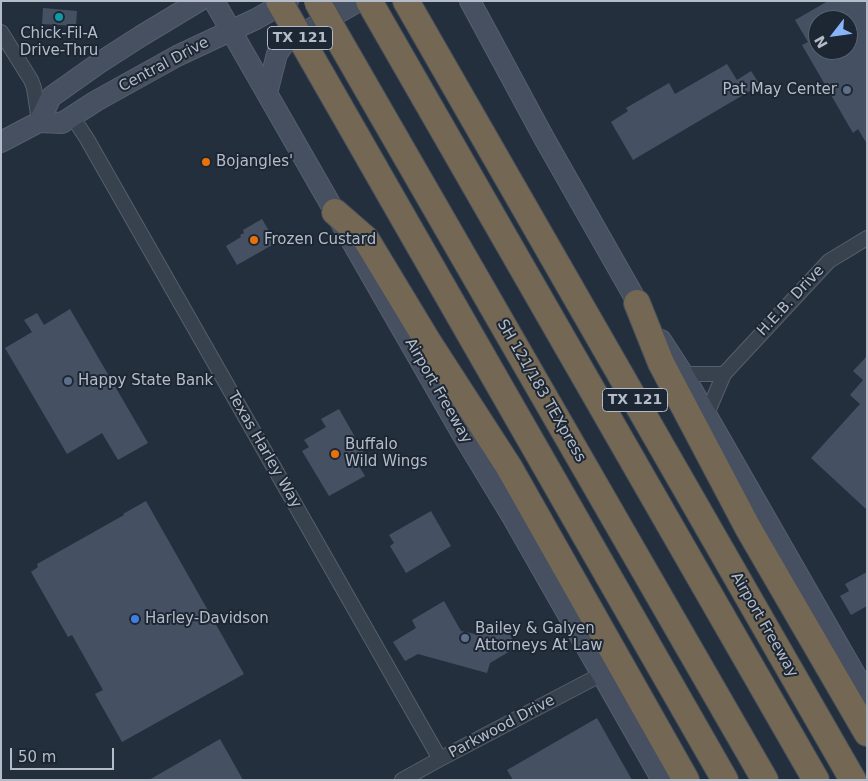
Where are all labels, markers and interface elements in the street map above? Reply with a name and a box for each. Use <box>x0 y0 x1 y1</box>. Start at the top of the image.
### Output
north arrow <box>808 10 858 60</box>
marker: Chick-Fil-A Drive-Thru <box>53 11 65 23</box>
place label: Chick-Fil-A Drive-Thru <box>20 25 98 60</box>
road number: TX 121 <box>268 26 332 49</box>
text: N <box>811 33 831 51</box>
street label: Central Drive <box>116 34 212 96</box>
place label: Pat May Center <box>723 81 837 99</box>
marker: Pat May Center <box>841 84 853 96</box>
place label: Bojangles' <box>216 153 293 171</box>
marker: Bojangles' <box>200 156 212 168</box>
place label: Frozen Custard <box>264 231 376 249</box>
marker: Frozen Custard <box>248 234 260 246</box>
street label: H.E.B. Drive <box>754 262 828 340</box>
street label: SH 121/183 TEXpress <box>493 316 589 466</box>
street label: Airport Freeway <box>401 335 475 447</box>
place label: Happy State Bank <box>78 372 213 390</box>
marker: Happy State Bank <box>62 375 74 387</box>
street label: Texas Harley Way <box>223 388 305 512</box>
road number: TX 121 <box>602 388 668 412</box>
place label: Buffalo Wild Wings <box>345 436 428 471</box>
marker: Buffalo Wild Wings <box>329 448 341 460</box>
street label: Airport Freeway <box>727 569 801 681</box>
place label: Harley-Davidson <box>145 610 269 628</box>
marker: Harley-Davidson <box>129 613 141 625</box>
place label: Bailey & Galyen Attorneys At Law <box>475 620 602 655</box>
marker: Bailey & Galyen Attorneys At Law <box>459 632 471 644</box>
street label: Parkwood Drive <box>446 692 558 762</box>
scale bar <box>12 738 116 770</box>
text: 50 m <box>18 748 56 766</box>

